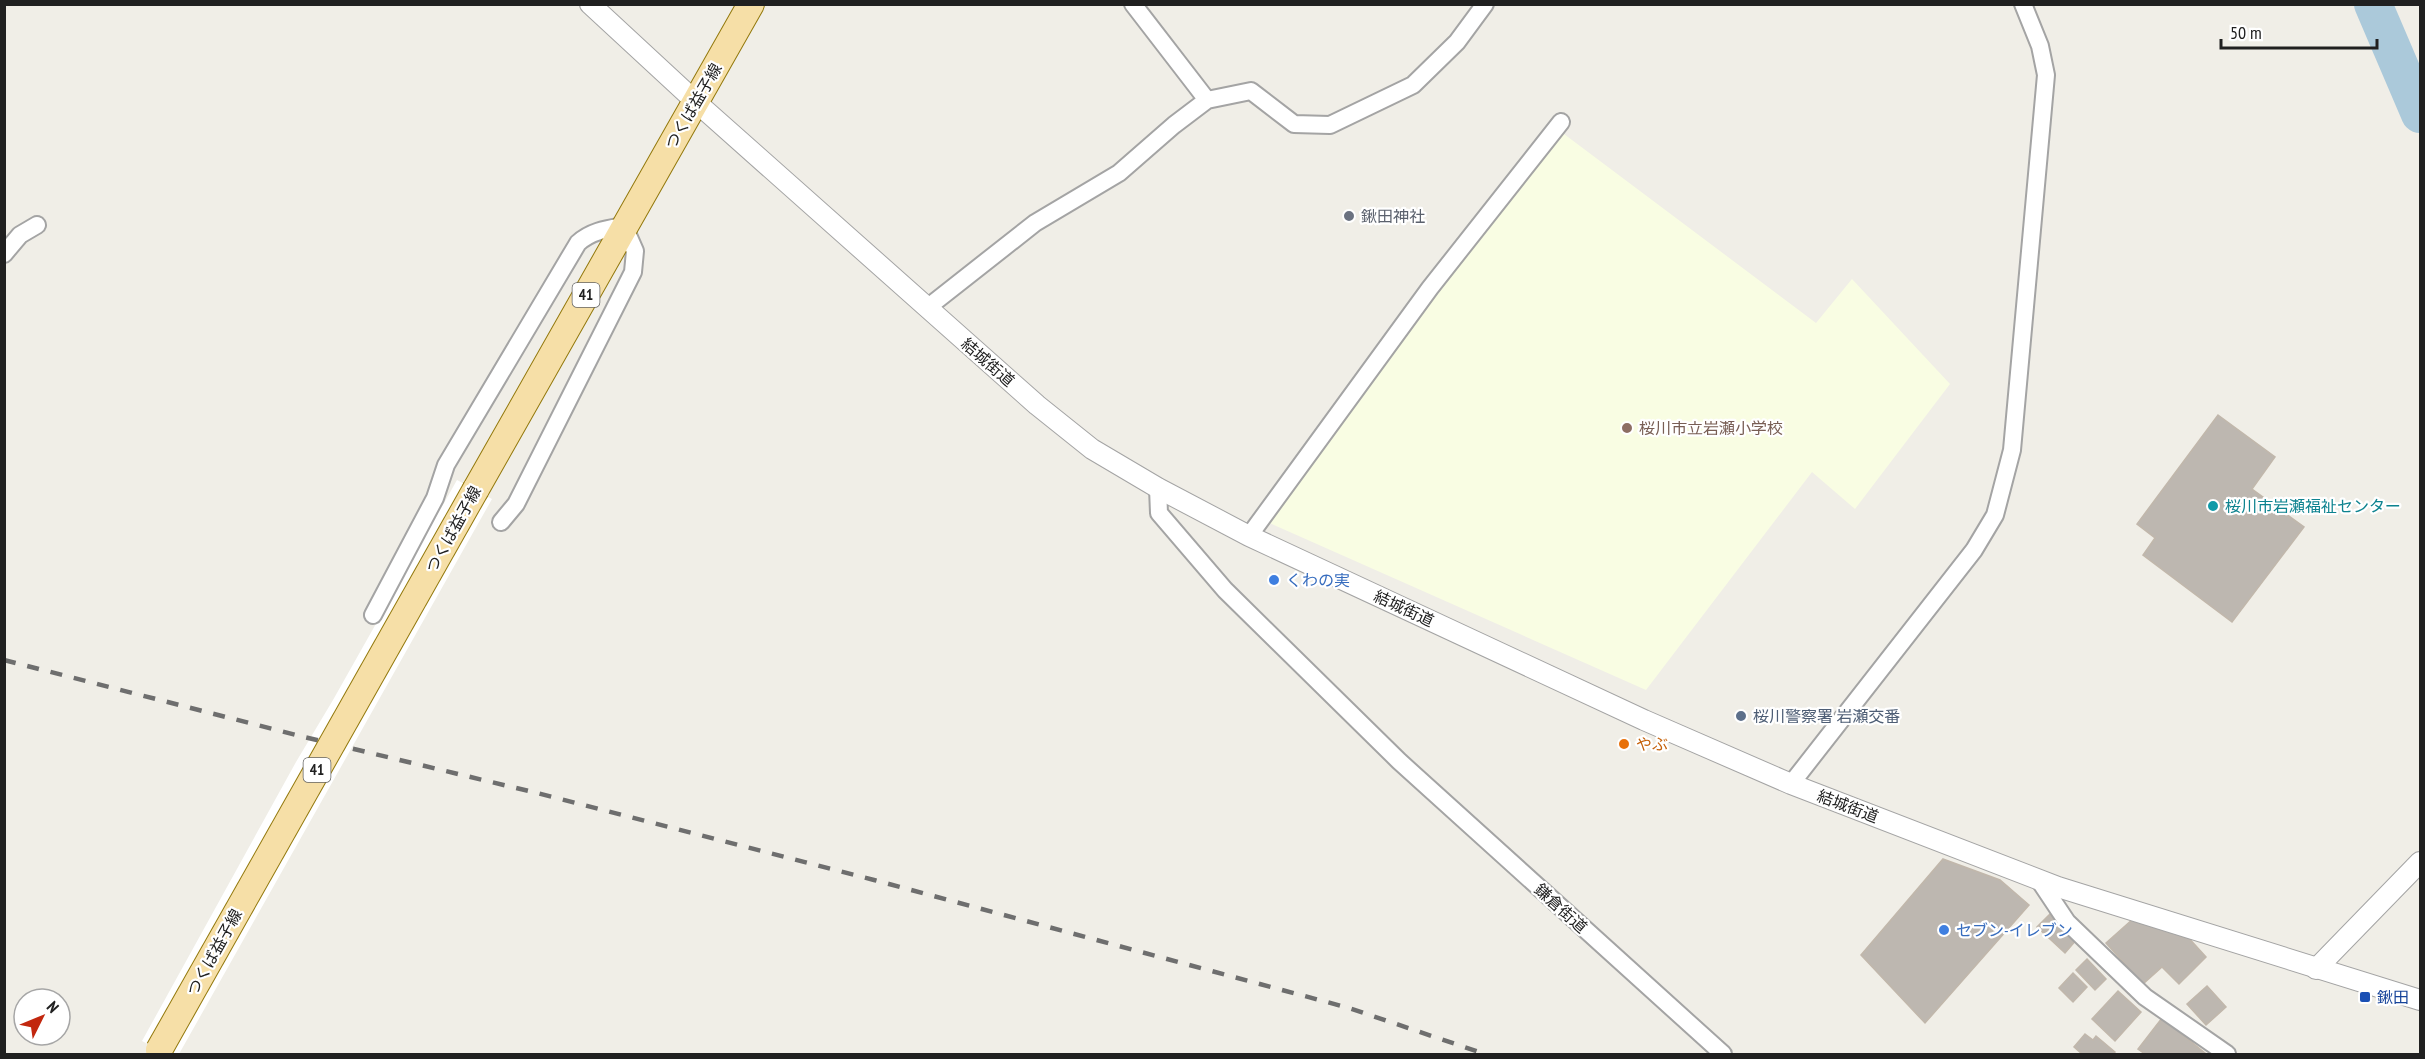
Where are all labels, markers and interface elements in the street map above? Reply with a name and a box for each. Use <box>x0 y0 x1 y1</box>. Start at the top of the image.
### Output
scale bar <box>2221 12 2377 50</box>
text: 50 m <box>2230 21 2262 44</box>
street label: つくば益子線 <box>660 59 726 153</box>
place label: 鍬田神社 <box>1361 206 1425 226</box>
marker: 鍬田神社 <box>1342 209 1356 223</box>
road number: 41 <box>572 283 600 307</box>
street label: 結城街道 <box>957 333 1019 391</box>
place label: 桜川市立岩瀬小学校 <box>1639 418 1783 438</box>
marker: 桜川市立岩瀬小学校 <box>1620 421 1634 435</box>
street label: つくば益子線 <box>421 482 485 576</box>
place label: 桜川市岩瀬福祉センター <box>2225 496 2401 516</box>
marker: 桜川市岩瀬福祉センター <box>2206 499 2220 513</box>
place label: くわの実 <box>1286 570 1350 590</box>
marker: くわの実 <box>1267 573 1281 587</box>
street label: 結城街道 <box>1371 585 1437 631</box>
place label: 桜川警察署 岩瀬交番 <box>1753 706 1900 726</box>
marker: 桜川警察署 岩瀬交番 <box>1734 709 1748 723</box>
place label: やぶ <box>1636 734 1668 754</box>
marker: やぶ <box>1617 737 1631 751</box>
road number: 41 <box>304 758 330 782</box>
street label: 結城街道 <box>1815 785 1881 827</box>
street label: 鎌倉街道 <box>1531 879 1591 937</box>
street label: つくば益子線 <box>182 905 246 999</box>
place label: セブン-イレブン <box>1956 920 2073 940</box>
marker: セブン-イレブン <box>1937 923 1951 937</box>
north arrow <box>12 987 72 1047</box>
place label: 鍬田 <box>2377 987 2409 1007</box>
marker: 鍬田 <box>2358 990 2372 1004</box>
text: N <box>43 997 63 1017</box>

